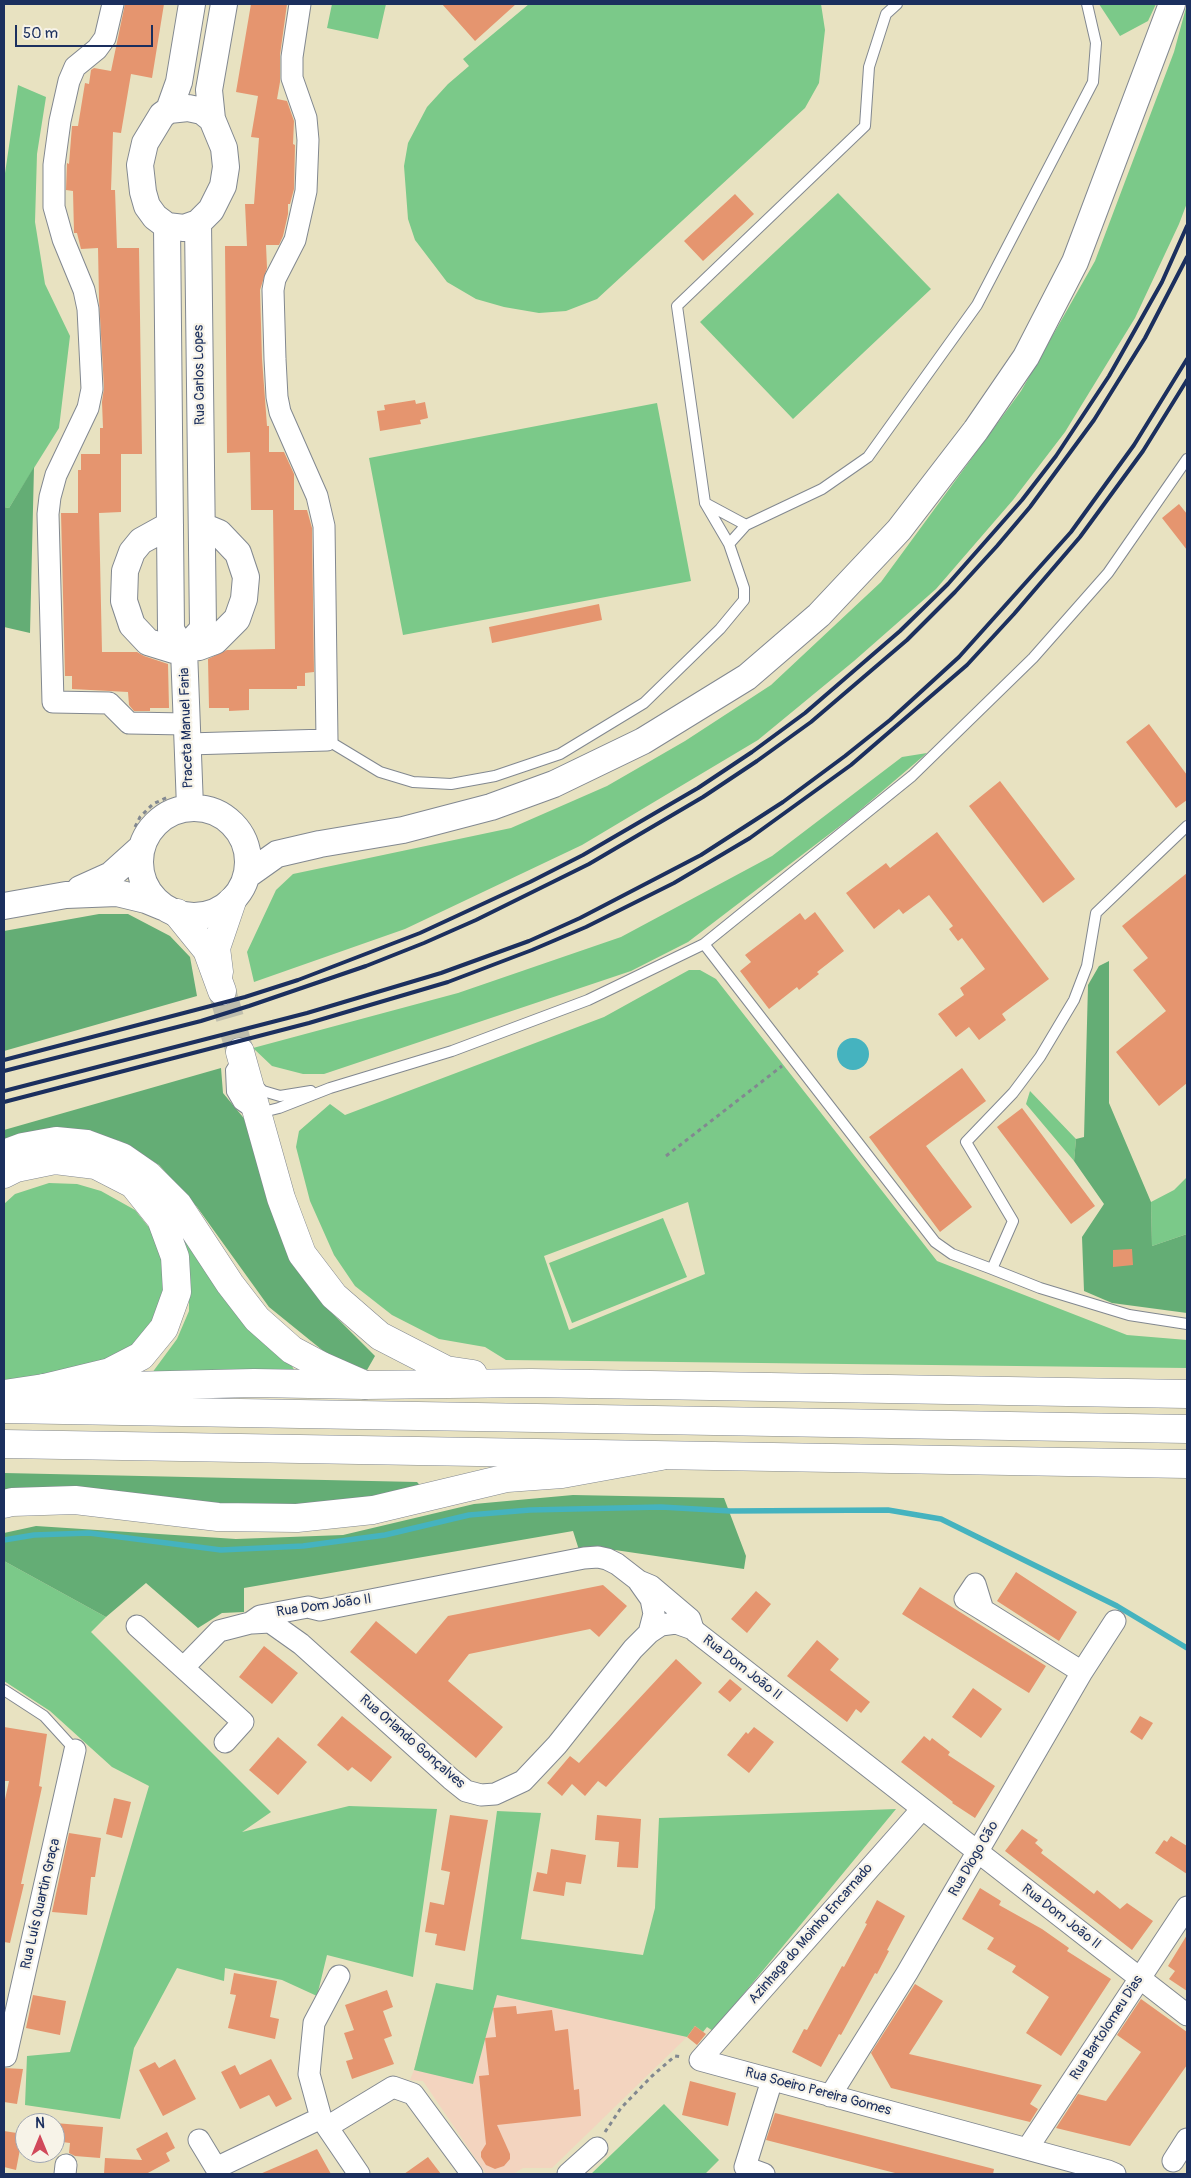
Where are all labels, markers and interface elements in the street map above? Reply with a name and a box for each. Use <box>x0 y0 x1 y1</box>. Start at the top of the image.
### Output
scale bar <box>18 15 155 47</box>
text: 50 m <box>23 24 58 43</box>
street label: Rua Carlos Lopes <box>191 325 209 425</box>
street label: Praceta Manuel Faria <box>176 667 198 789</box>
street label: Rua Dom João II <box>275 1591 373 1621</box>
street label: Rua Dom João II <box>699 1632 785 1704</box>
street label: Rua Orlando Gonçalves <box>356 1692 468 1792</box>
street label: Rua Diogo Cão <box>946 1818 1002 1900</box>
street label: Rua Luís Quartin Graça <box>18 1837 64 1971</box>
street label: Azinhaga do Moinho Encarnado <box>745 1860 877 2008</box>
street label: Rua Dom João II <box>1018 1881 1104 1953</box>
street label: Rua Bartolomeu Dias <box>1067 1973 1147 2083</box>
street label: Rua Soeiro Pereira Gomes <box>743 2064 893 2120</box>
north arrow <box>15 2113 65 2163</box>
text: N <box>35 2115 45 2132</box>

